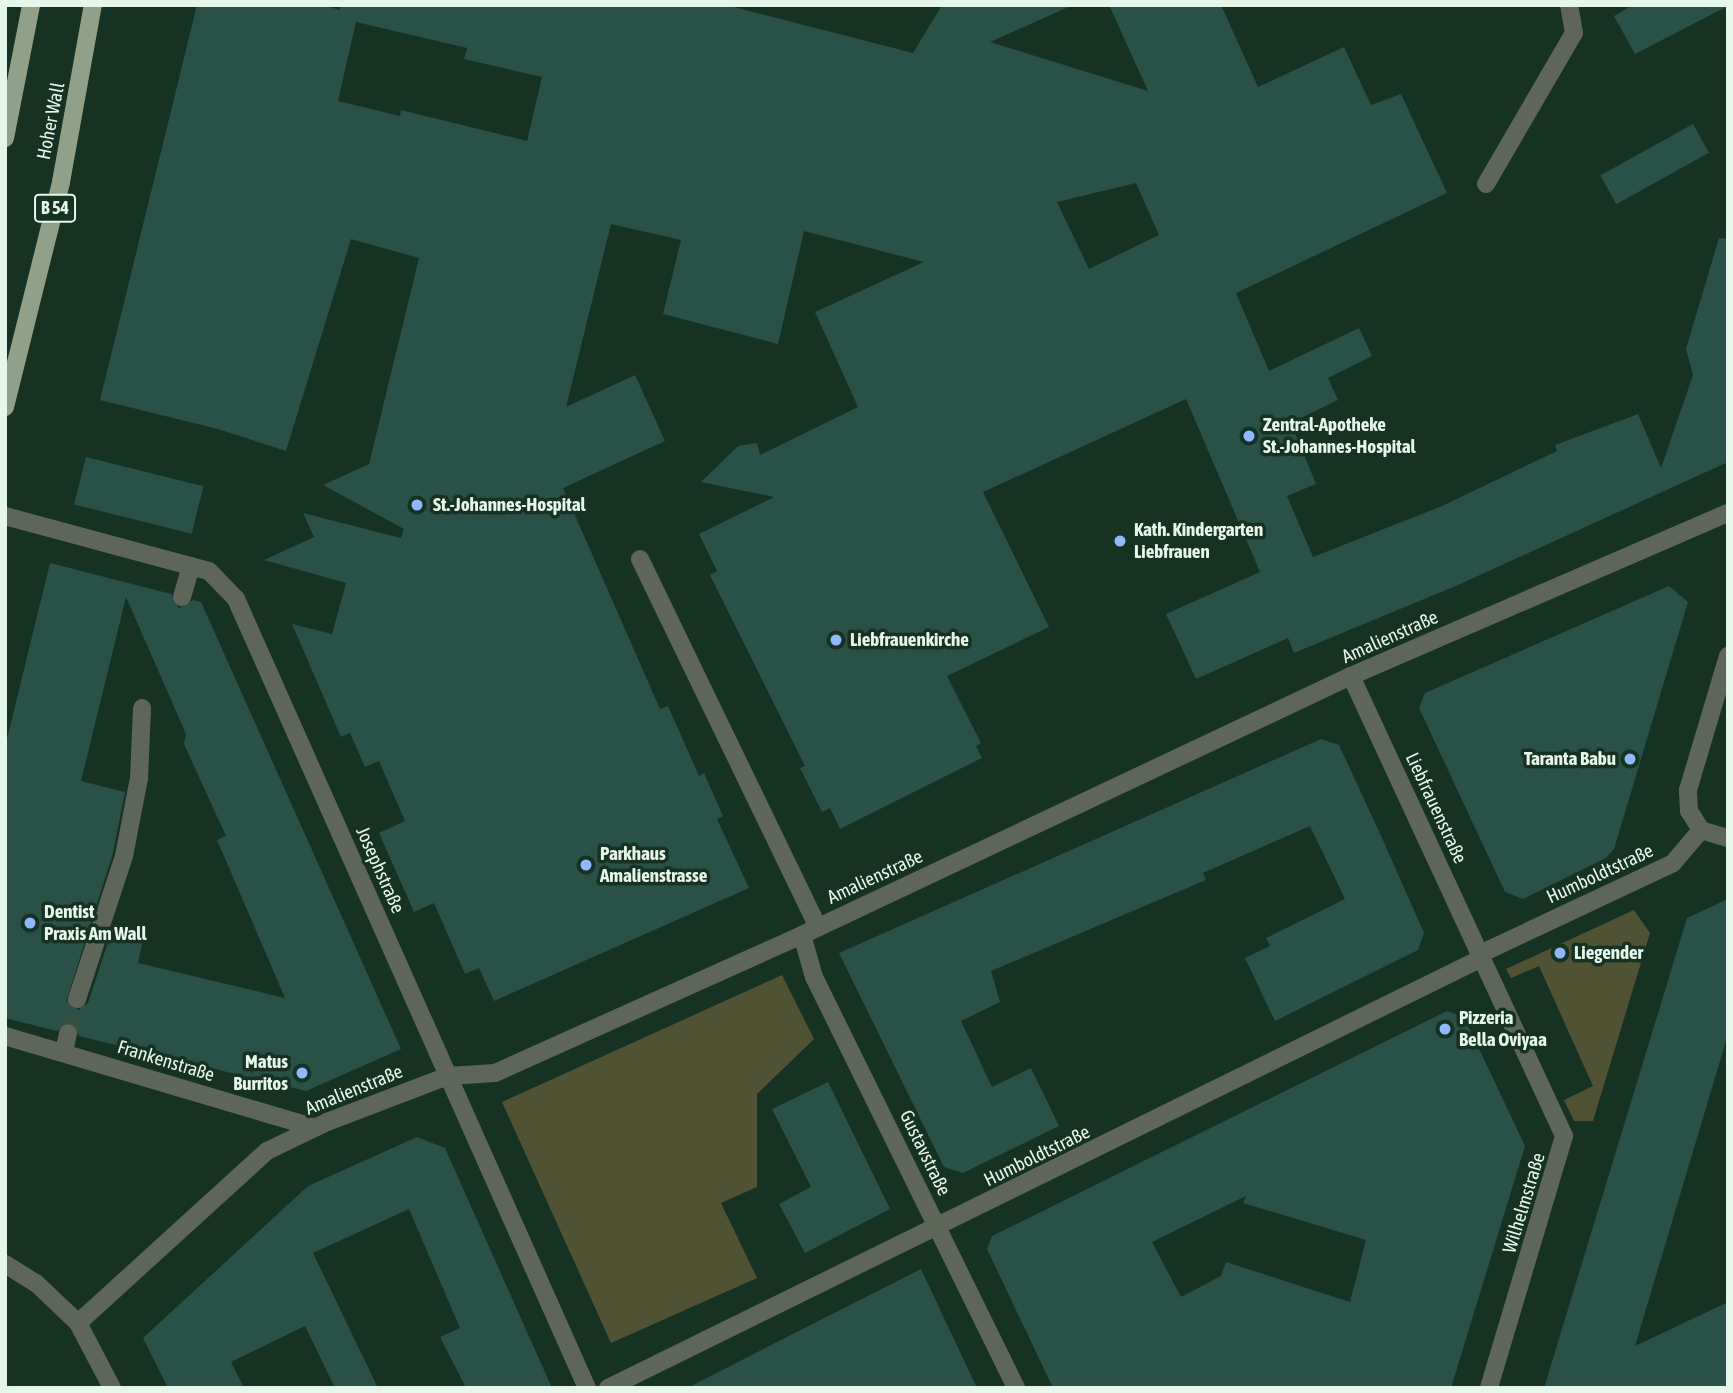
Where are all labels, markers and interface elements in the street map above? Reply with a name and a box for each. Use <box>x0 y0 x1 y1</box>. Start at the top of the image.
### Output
street label: Hoher Wall <box>32 80 70 162</box>
road number: B 54 <box>34 194 76 223</box>
place label: Zentral-Apotheke St.-Johannes-Hospital <box>1263 414 1416 458</box>
marker: Zentral-Apotheke St.-Johannes-Hospital <box>1241 428 1257 444</box>
place label: St.-Johannes-Hospital <box>433 494 586 516</box>
marker: St.-Johannes-Hospital <box>407 495 427 515</box>
place label: Kath. Kindergarten Liebfrauen <box>1134 519 1263 563</box>
marker: Kath. Kindergarten Liebfrauen <box>1112 533 1128 549</box>
street label: Amalienstraße <box>1338 606 1442 668</box>
place label: Liebfrauenkirche <box>850 629 969 651</box>
marker: Liebfrauenkirche <box>828 632 844 648</box>
place label: Taranta Babu <box>1524 748 1616 770</box>
street label: Liebfrauenstraße <box>1400 749 1472 867</box>
marker: Taranta Babu <box>1622 751 1638 767</box>
street label: Josephstraße <box>351 823 409 917</box>
street label: Humboldtstraße <box>1543 839 1657 909</box>
place label: Parkhaus Amalienstrasse <box>600 843 707 887</box>
street label: Amalienstraße <box>824 845 926 909</box>
marker: Parkhaus Amalienstrasse <box>578 857 594 873</box>
place label: Dentist Praxis Am Wall <box>44 901 146 945</box>
marker: Dentist Praxis Am Wall <box>22 915 38 931</box>
place label: Liegender <box>1574 942 1643 964</box>
marker: Liegender <box>1552 945 1568 961</box>
place label: Pizzeria Bella Oviyaa <box>1459 1007 1547 1051</box>
marker: Pizzeria Bella Oviyaa <box>1437 1021 1453 1037</box>
street label: Frankenstraße <box>115 1035 217 1087</box>
place label: Matus Burritos <box>233 1051 288 1095</box>
street label: Amalienstraße <box>302 1060 406 1120</box>
marker: Matus Burritos <box>294 1065 310 1081</box>
street label: Gustavstraße <box>895 1107 955 1199</box>
street label: Humboldtstraße <box>980 1121 1094 1191</box>
street label: Wilhelmstraße <box>1498 1150 1550 1256</box>

